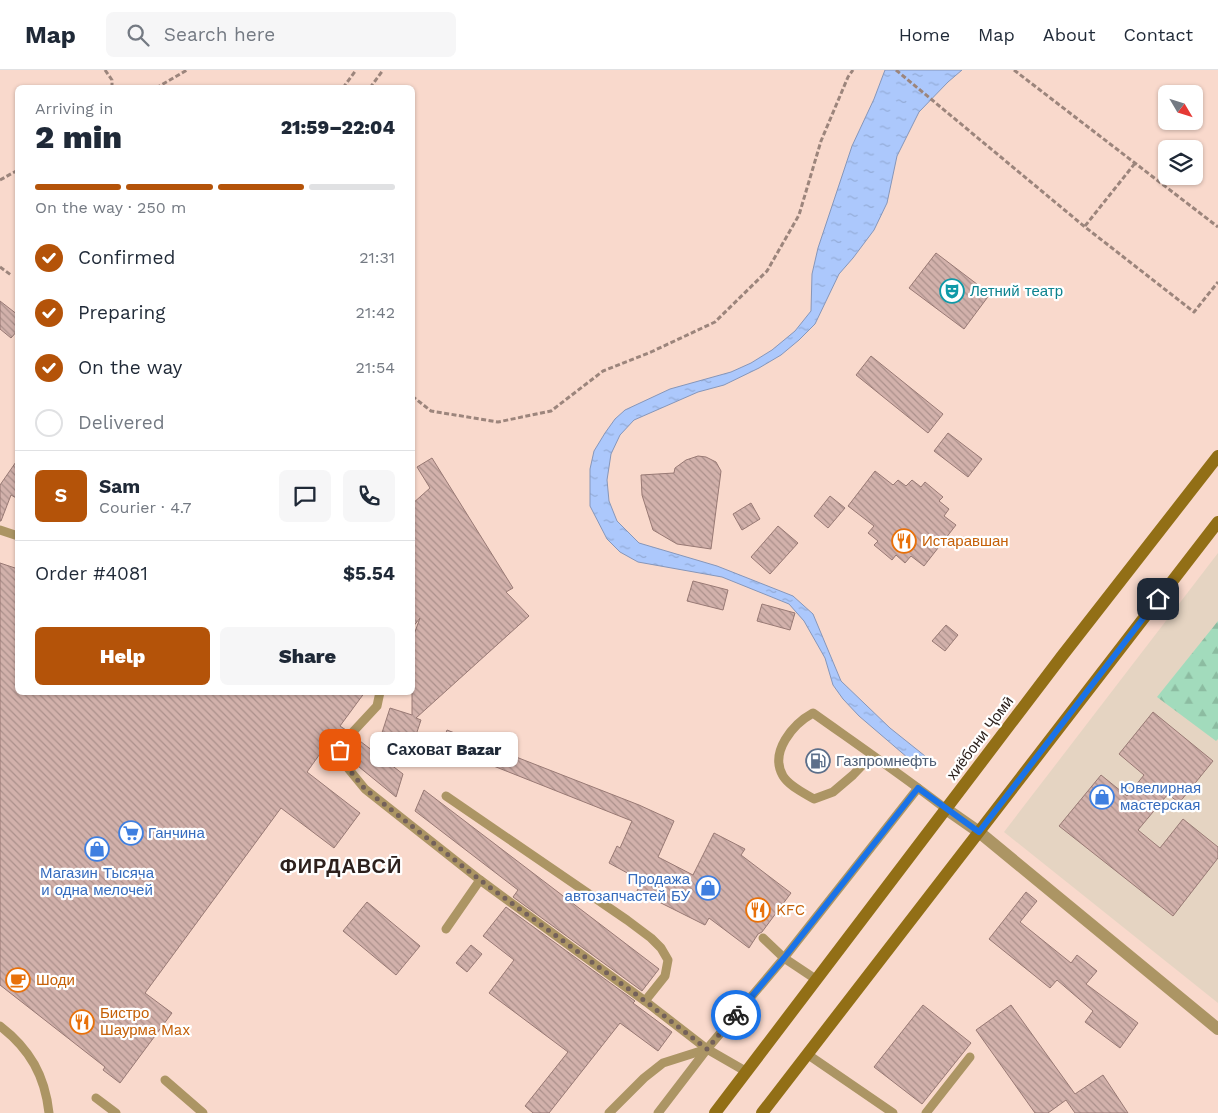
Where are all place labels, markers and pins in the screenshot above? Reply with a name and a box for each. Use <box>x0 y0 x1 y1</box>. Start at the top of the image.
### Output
theatre icon: Летний театр <box>939 278 965 304</box>
place label: Летний театр <box>970 282 1063 300</box>
restaurant icon: Истаравшан <box>891 528 917 554</box>
place label: Истаравшан <box>922 532 1009 550</box>
pin <box>1137 578 1179 620</box>
pin <box>319 729 361 771</box>
callout: Саховат Bazar <box>370 732 518 768</box>
fuel station icon: Газпромнефть <box>805 748 831 774</box>
place label: Газпромнефть <box>836 752 937 770</box>
place label: Ювелирная мастерская <box>1120 779 1201 814</box>
shop icon: Ювелирная мастерская <box>1089 784 1115 810</box>
supermarket icon: Ганчина <box>118 820 144 846</box>
place label: Ганчина <box>148 824 205 842</box>
shop icon: Магазин Тысяча и одна мелочей <box>84 836 110 862</box>
place label: Магазин Тысяча и одна мелочей <box>40 864 155 899</box>
place label: Продажа автозапчастей БУ <box>565 870 691 905</box>
shop icon: Продажа автозапчастей БУ <box>695 875 721 901</box>
restaurant icon: KFC <box>745 897 771 923</box>
place label: KFC <box>776 901 805 919</box>
cafe icon: Шоди <box>5 967 31 993</box>
place label: Шоди <box>36 971 75 989</box>
place label: Бистро Шаурма Мax <box>100 1004 190 1039</box>
restaurant icon: Бистро Шаурма Мax <box>69 1009 95 1035</box>

